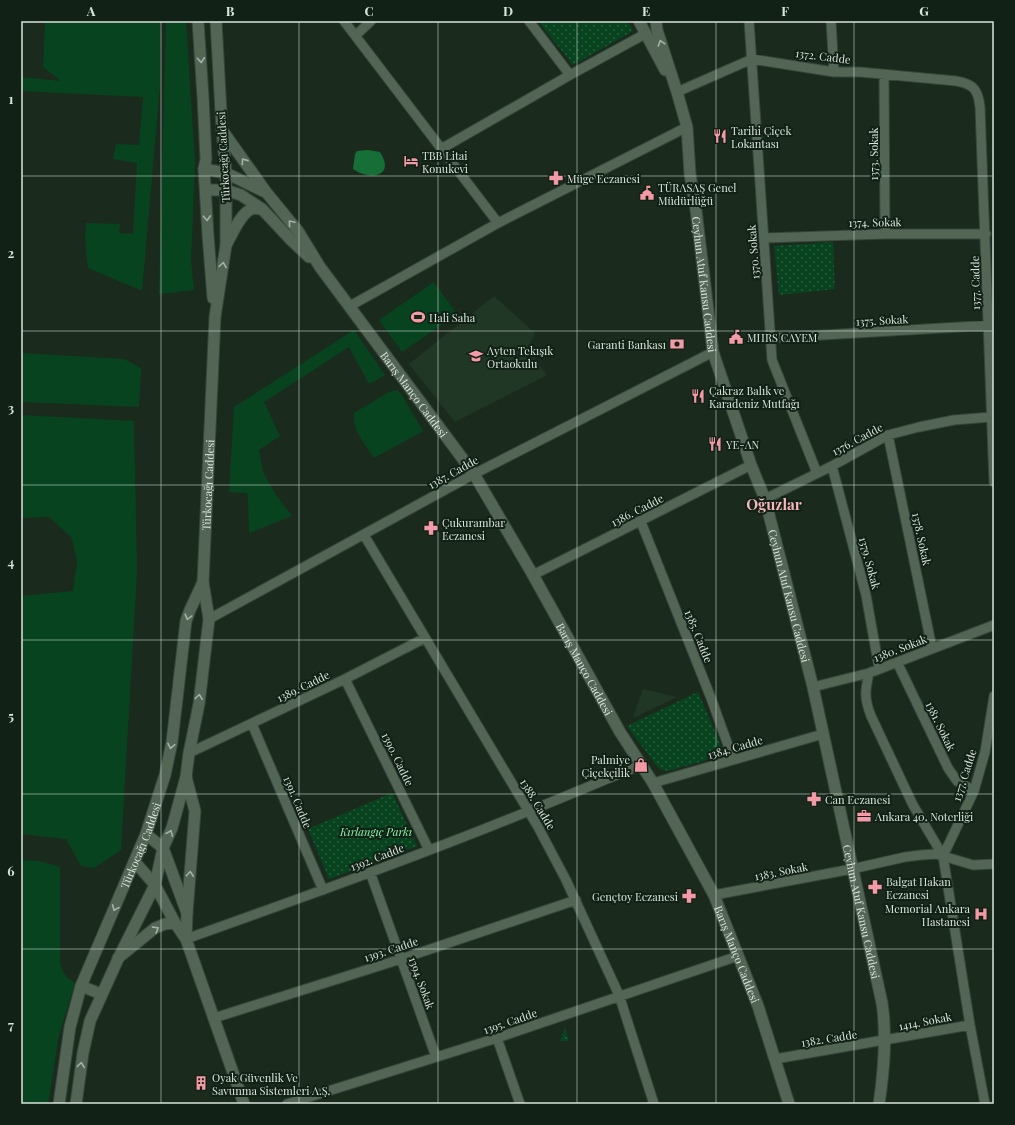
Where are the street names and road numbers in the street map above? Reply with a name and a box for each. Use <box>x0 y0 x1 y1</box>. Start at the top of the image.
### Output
street label: 1372. Cadde <box>795 45 852 67</box>
street label: Türkocağı Caddesi <box>213 111 233 203</box>
street label: 1373. Sokak <box>866 127 881 181</box>
street label: 1374. Sokak <box>848 214 902 230</box>
street label: Ceyhun Atuf Kansu Caddesi <box>689 215 720 353</box>
street label: 1370. Sokak <box>744 224 762 280</box>
street label: 1377. Cadde <box>967 255 983 310</box>
street label: 1375. Sokak <box>855 311 909 329</box>
street label: Barış Manço Caddesi <box>378 348 451 440</box>
street label: 1376. Cadde <box>829 419 886 459</box>
street label: Türkocağı Caddesi <box>198 439 217 531</box>
street label: 1387. Cadde <box>425 452 481 492</box>
street label: 1386. Cadde <box>608 490 666 530</box>
street label: 1378. Sokak <box>909 511 935 567</box>
street label: Ceyhun Atuf Kansu Caddesi <box>766 528 814 664</box>
street label: 1379. Sokak <box>856 535 884 591</box>
street label: 1385. Cadde <box>682 607 717 665</box>
street label: Barış Manço Caddesi <box>553 620 617 718</box>
street label: 1380. Sokak <box>871 631 929 665</box>
street label: 1389. Cadde <box>274 667 332 705</box>
street label: 1381. Sokak <box>923 699 959 753</box>
street label: 1390. Cadde <box>379 730 418 789</box>
street label: 1384. Cadde <box>706 732 765 762</box>
street label: 1377. Cadde <box>948 746 980 803</box>
street label: 1391. Cadde <box>280 774 316 831</box>
street label: 1388. Cadde <box>517 776 559 833</box>
street label: Türkocağı Caddesi <box>116 800 163 890</box>
street label: 1392. Cadde <box>348 840 407 874</box>
street label: Ceyhun Atuf Kansu Caddesi <box>840 843 884 980</box>
street label: 1383. Sokak <box>753 858 809 884</box>
street label: Barış Manço Caddesi <box>711 903 763 1005</box>
street label: 1393. Cadde <box>362 933 421 965</box>
street label: 1394. Sokak <box>406 955 438 1011</box>
street label: 1395. Cadde <box>481 1005 539 1037</box>
street label: 1414. Sokak <box>897 1008 953 1034</box>
street label: 1382. Cadde <box>800 1026 859 1050</box>

